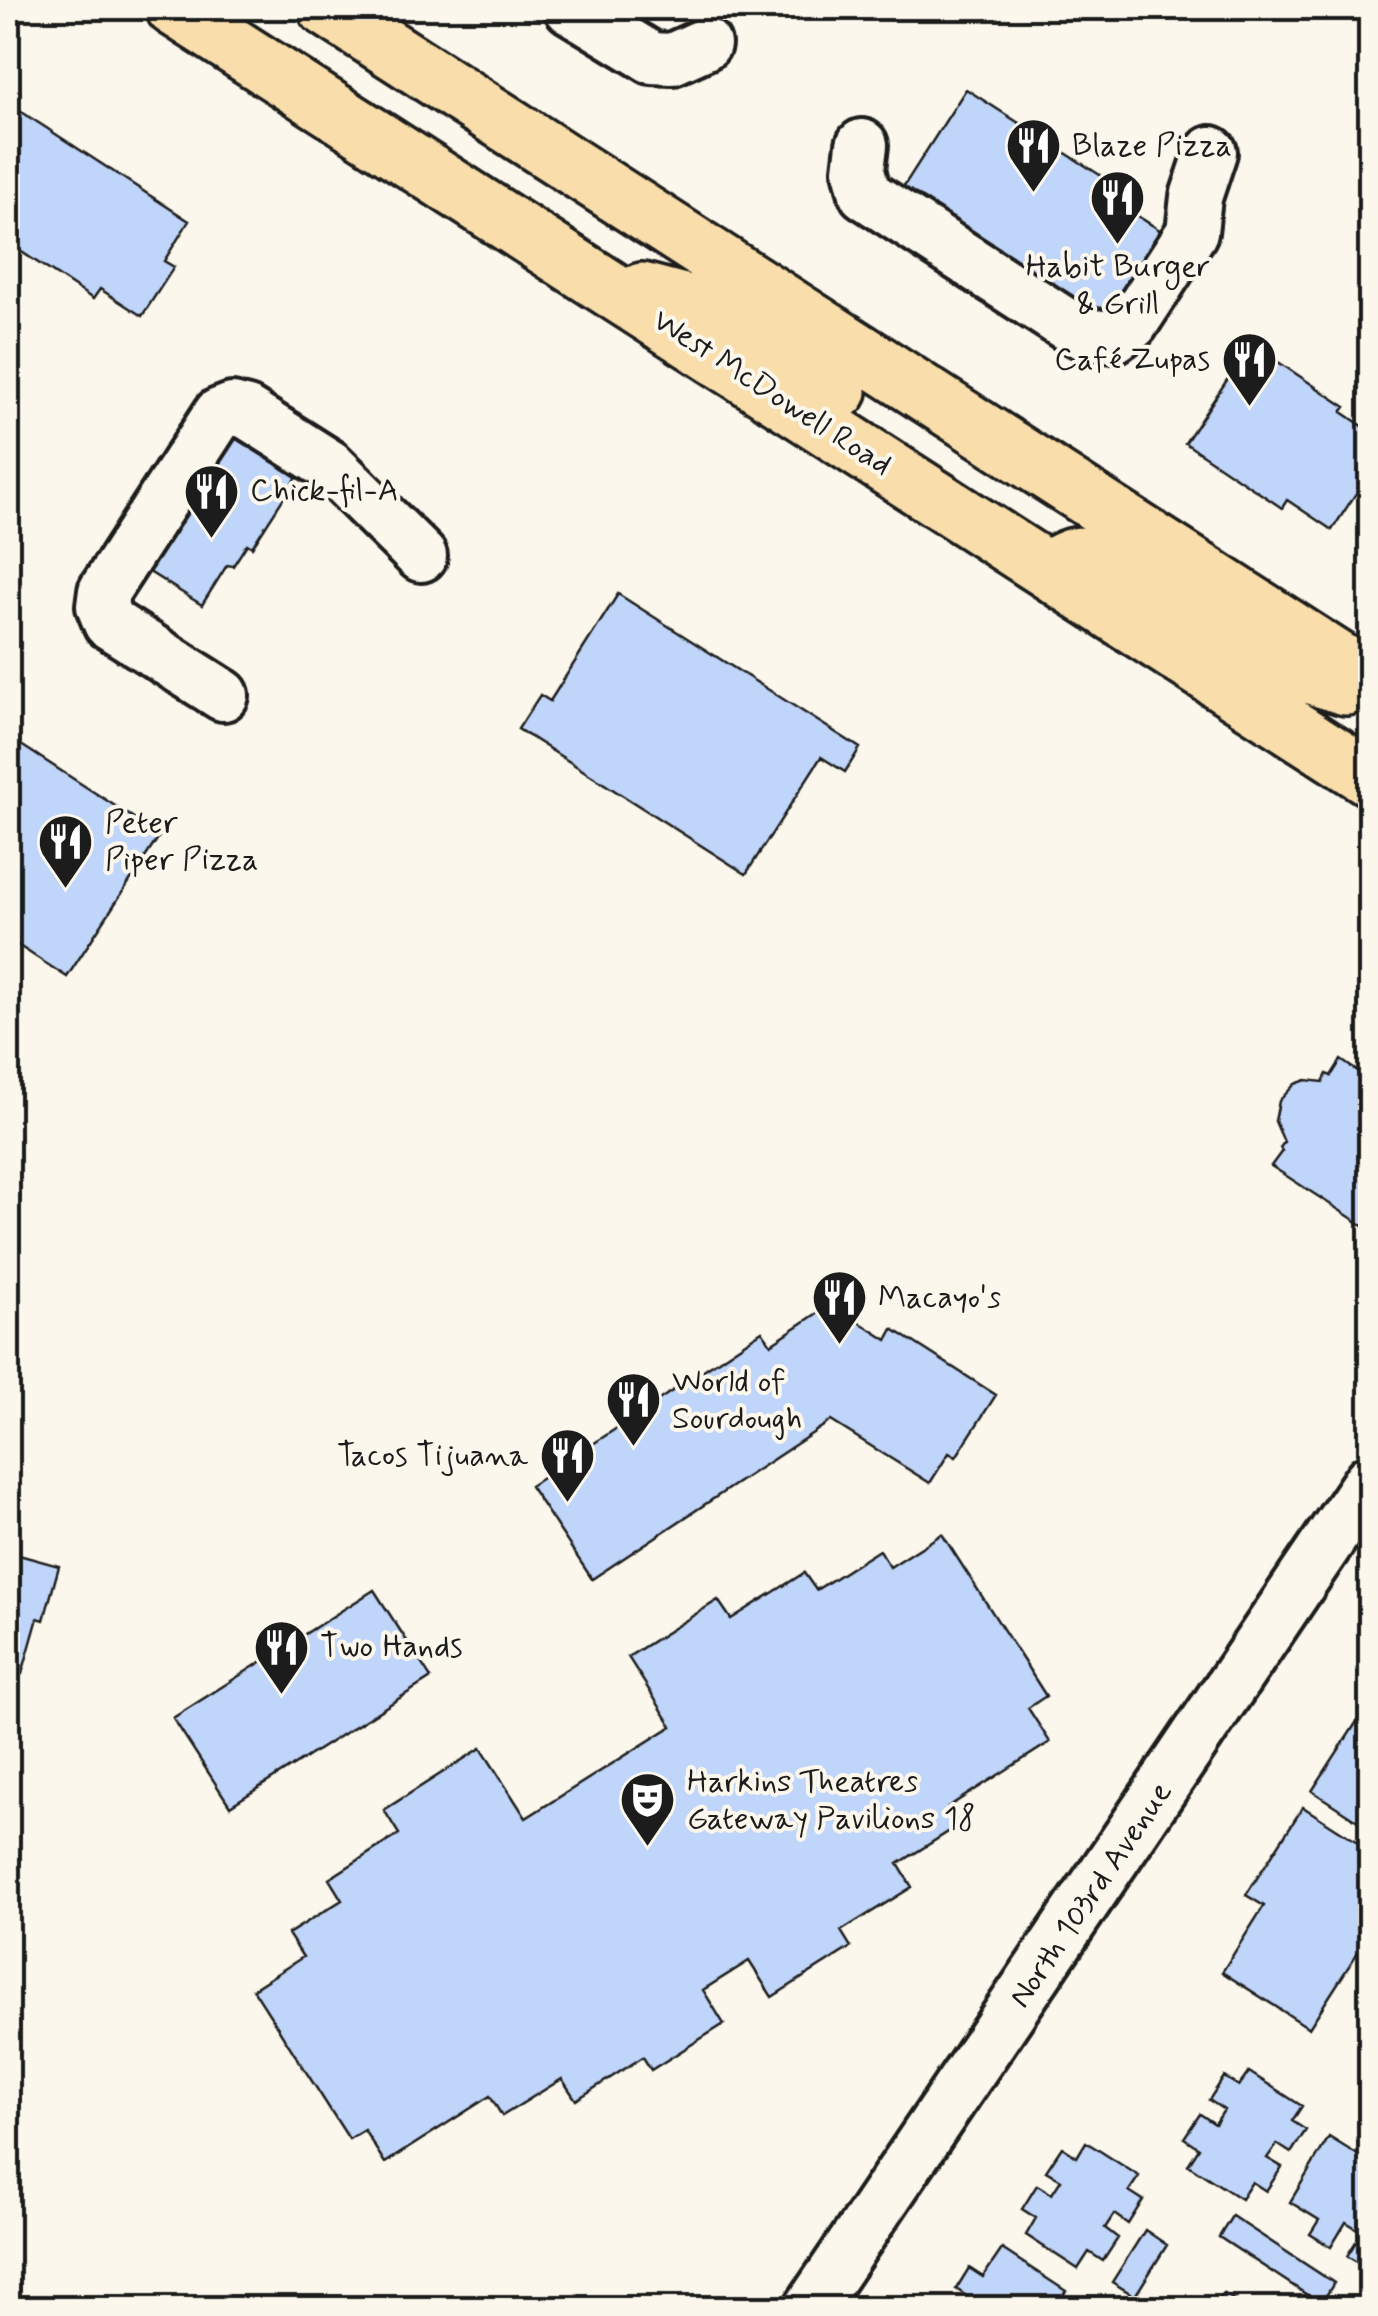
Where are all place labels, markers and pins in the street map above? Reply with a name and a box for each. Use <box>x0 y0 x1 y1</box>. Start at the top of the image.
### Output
restaurant icon: Blaze Pizza <box>1003 116 1063 195</box>
place label: Blaze Pizza <box>1072 125 1232 167</box>
restaurant icon: Habit Burger & Grill <box>1088 168 1148 247</box>
place label: Habit Burger & Grill <box>1026 246 1210 325</box>
restaurant icon: Café Zupas <box>1219 330 1279 409</box>
place label: Café Zupas <box>1054 339 1210 381</box>
restaurant icon: Chick-fil-A <box>181 461 241 540</box>
place label: Chick-fil-A <box>250 470 399 512</box>
place label: Peter Piper Pizza <box>105 802 258 881</box>
restaurant icon: Peter Piper Pizza <box>36 811 96 890</box>
restaurant icon: Macayo's <box>809 1268 869 1347</box>
place label: Macayo's <box>878 1277 1001 1319</box>
place label: World of Sourdough <box>672 1361 802 1440</box>
restaurant icon: World of Sourdough <box>603 1370 663 1449</box>
restaurant icon: Tacos Tijuana <box>537 1426 597 1505</box>
place label: Tacos Tijuana <box>337 1435 529 1477</box>
restaurant icon: Two Hands <box>251 1617 311 1696</box>
place label: Two Hands <box>320 1626 463 1668</box>
place label: Harkins Theatres Gateway Pavilions 18 <box>687 1761 975 1840</box>
theatre icon: Harkins Theatres Gateway Pavilions 18 <box>618 1770 678 1849</box>

